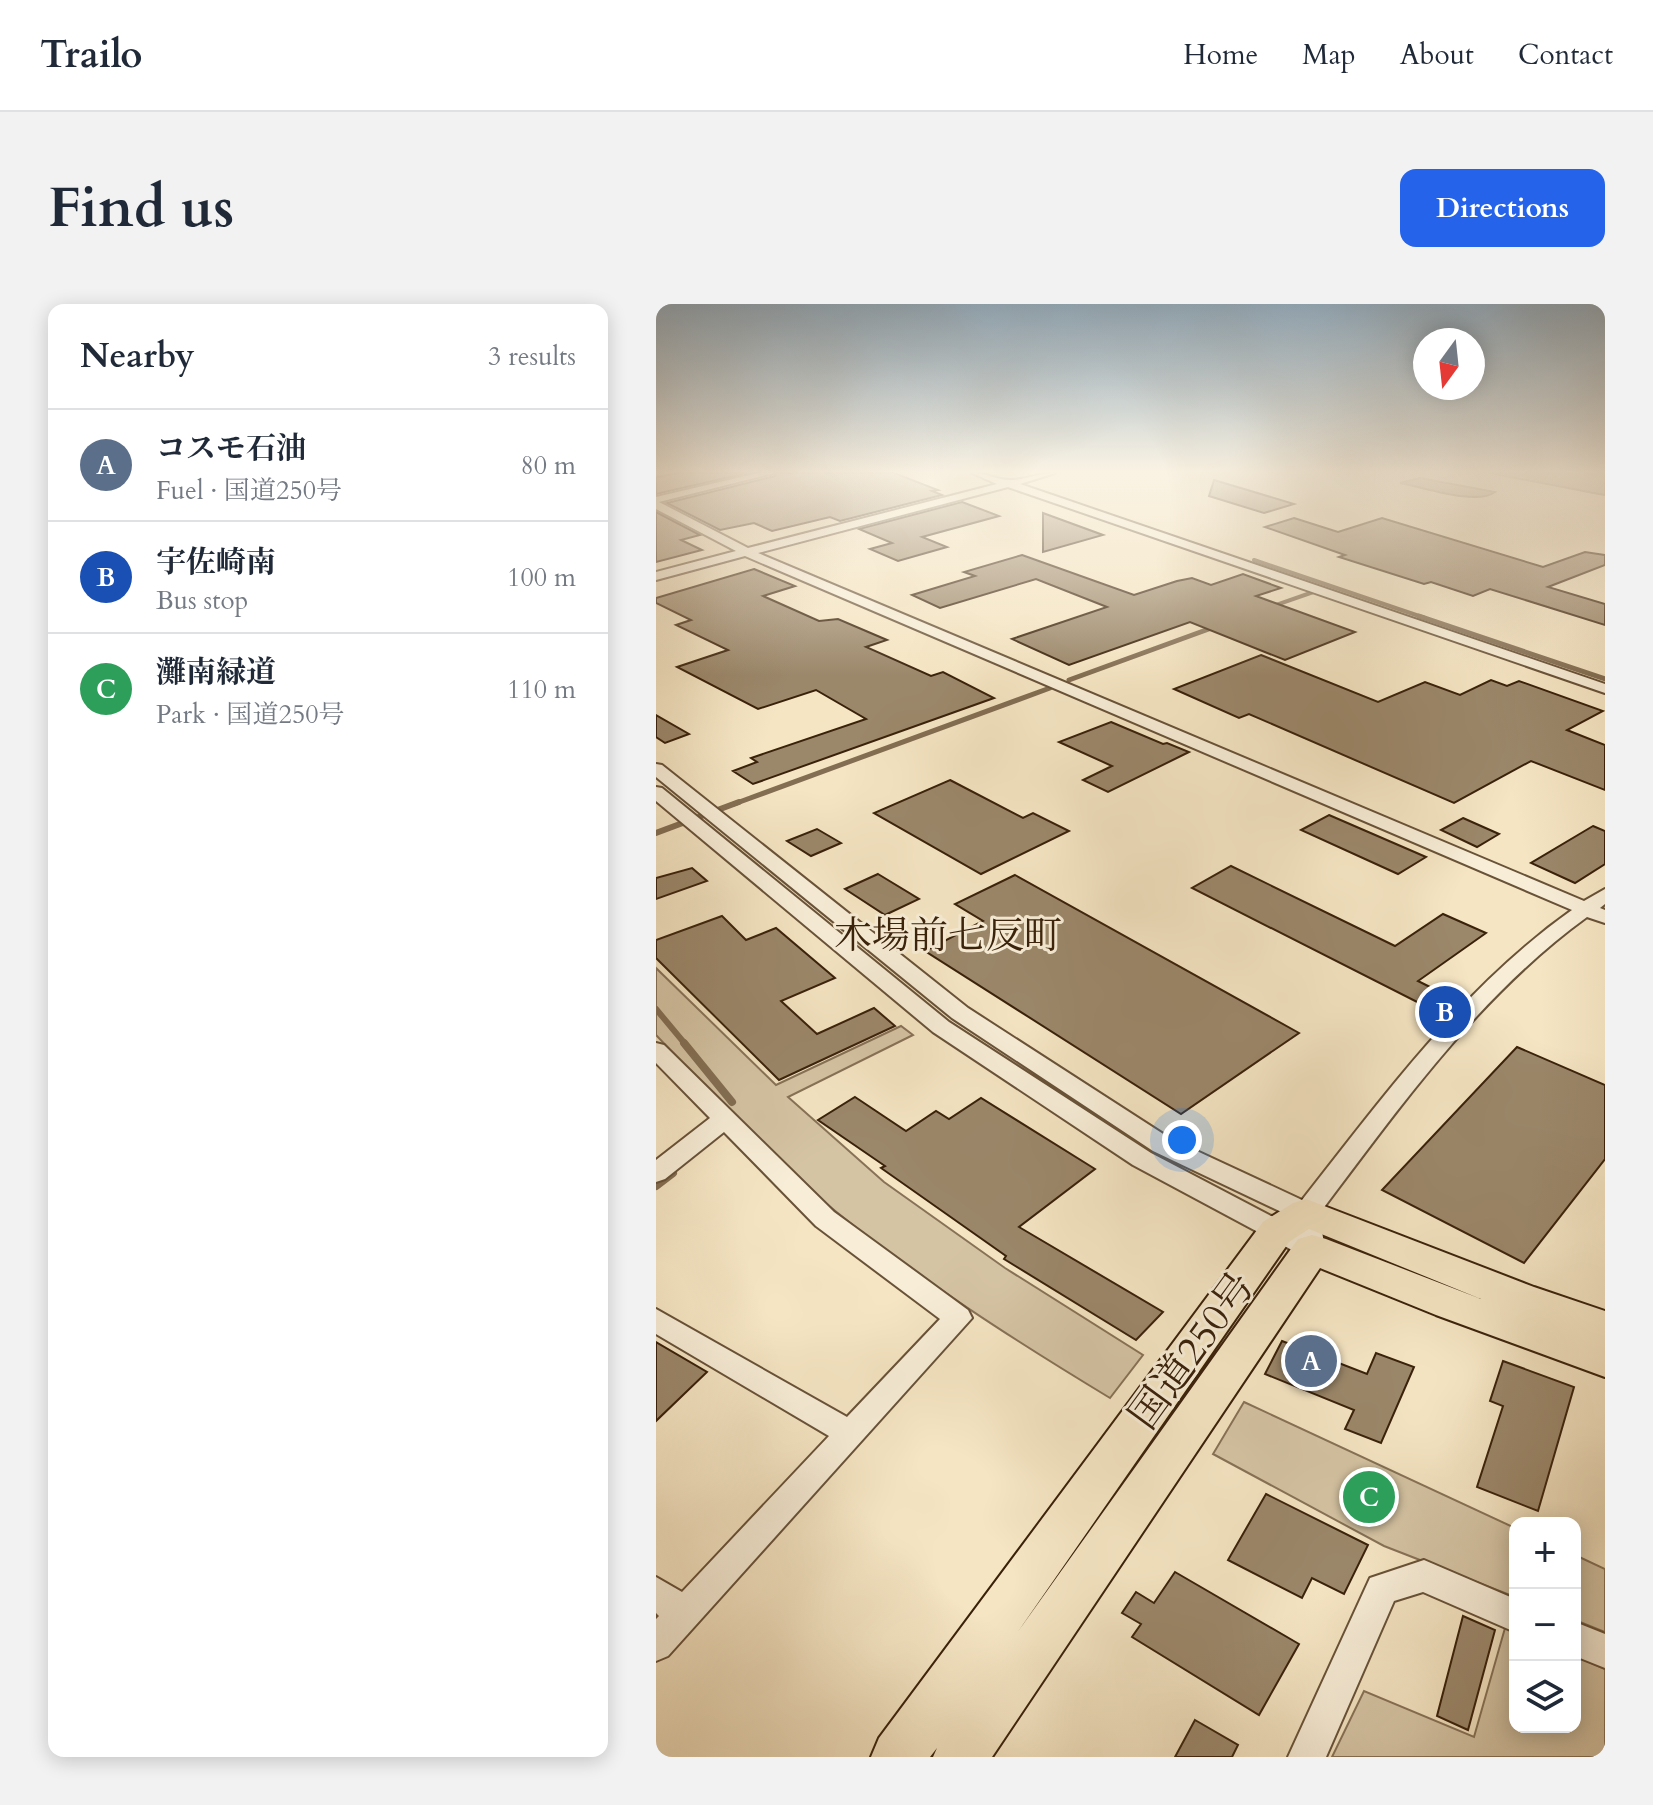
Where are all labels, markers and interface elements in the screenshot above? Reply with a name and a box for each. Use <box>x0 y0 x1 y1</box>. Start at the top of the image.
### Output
text: Trailo <box>40 29 142 81</box>
text: Home <box>1183 36 1258 74</box>
text: Map <box>1302 36 1356 74</box>
text: About <box>1400 36 1474 74</box>
text: Contact <box>1518 36 1613 74</box>
button: Directions <box>1400 169 1605 247</box>
text: Find us <box>48 171 234 246</box>
north arrow <box>1413 328 1485 400</box>
text: Nearby <box>80 333 195 379</box>
text: 3 results <box>488 339 576 374</box>
text: コスモ石油 <box>156 428 306 469</box>
text: A <box>96 448 116 483</box>
text: 80 m <box>520 448 576 483</box>
text: Fuel · 国道250号 <box>156 473 342 508</box>
text: 宇佐崎南 <box>156 542 276 583</box>
text: B <box>97 560 115 595</box>
text: 100 m <box>507 560 576 595</box>
text: Bus stop <box>156 583 248 618</box>
text: 灘南緑道 <box>156 652 276 693</box>
text: C <box>96 672 116 707</box>
text: 110 m <box>507 672 576 707</box>
text: Park · 国道250号 <box>156 697 345 732</box>
district label: 木場前七反町 <box>834 910 1062 962</box>
pin: B <box>1419 982 1471 1042</box>
your location <box>1162 1120 1202 1160</box>
street label: 国道250号 <box>1117 1261 1268 1440</box>
pin: A <box>1285 1331 1337 1391</box>
pin: C <box>1343 1467 1395 1527</box>
map controls <box>1509 1517 1581 1733</box>
button: + <box>1509 1517 1581 1589</box>
button: − <box>1509 1589 1581 1661</box>
button: layers <box>1509 1661 1581 1733</box>

